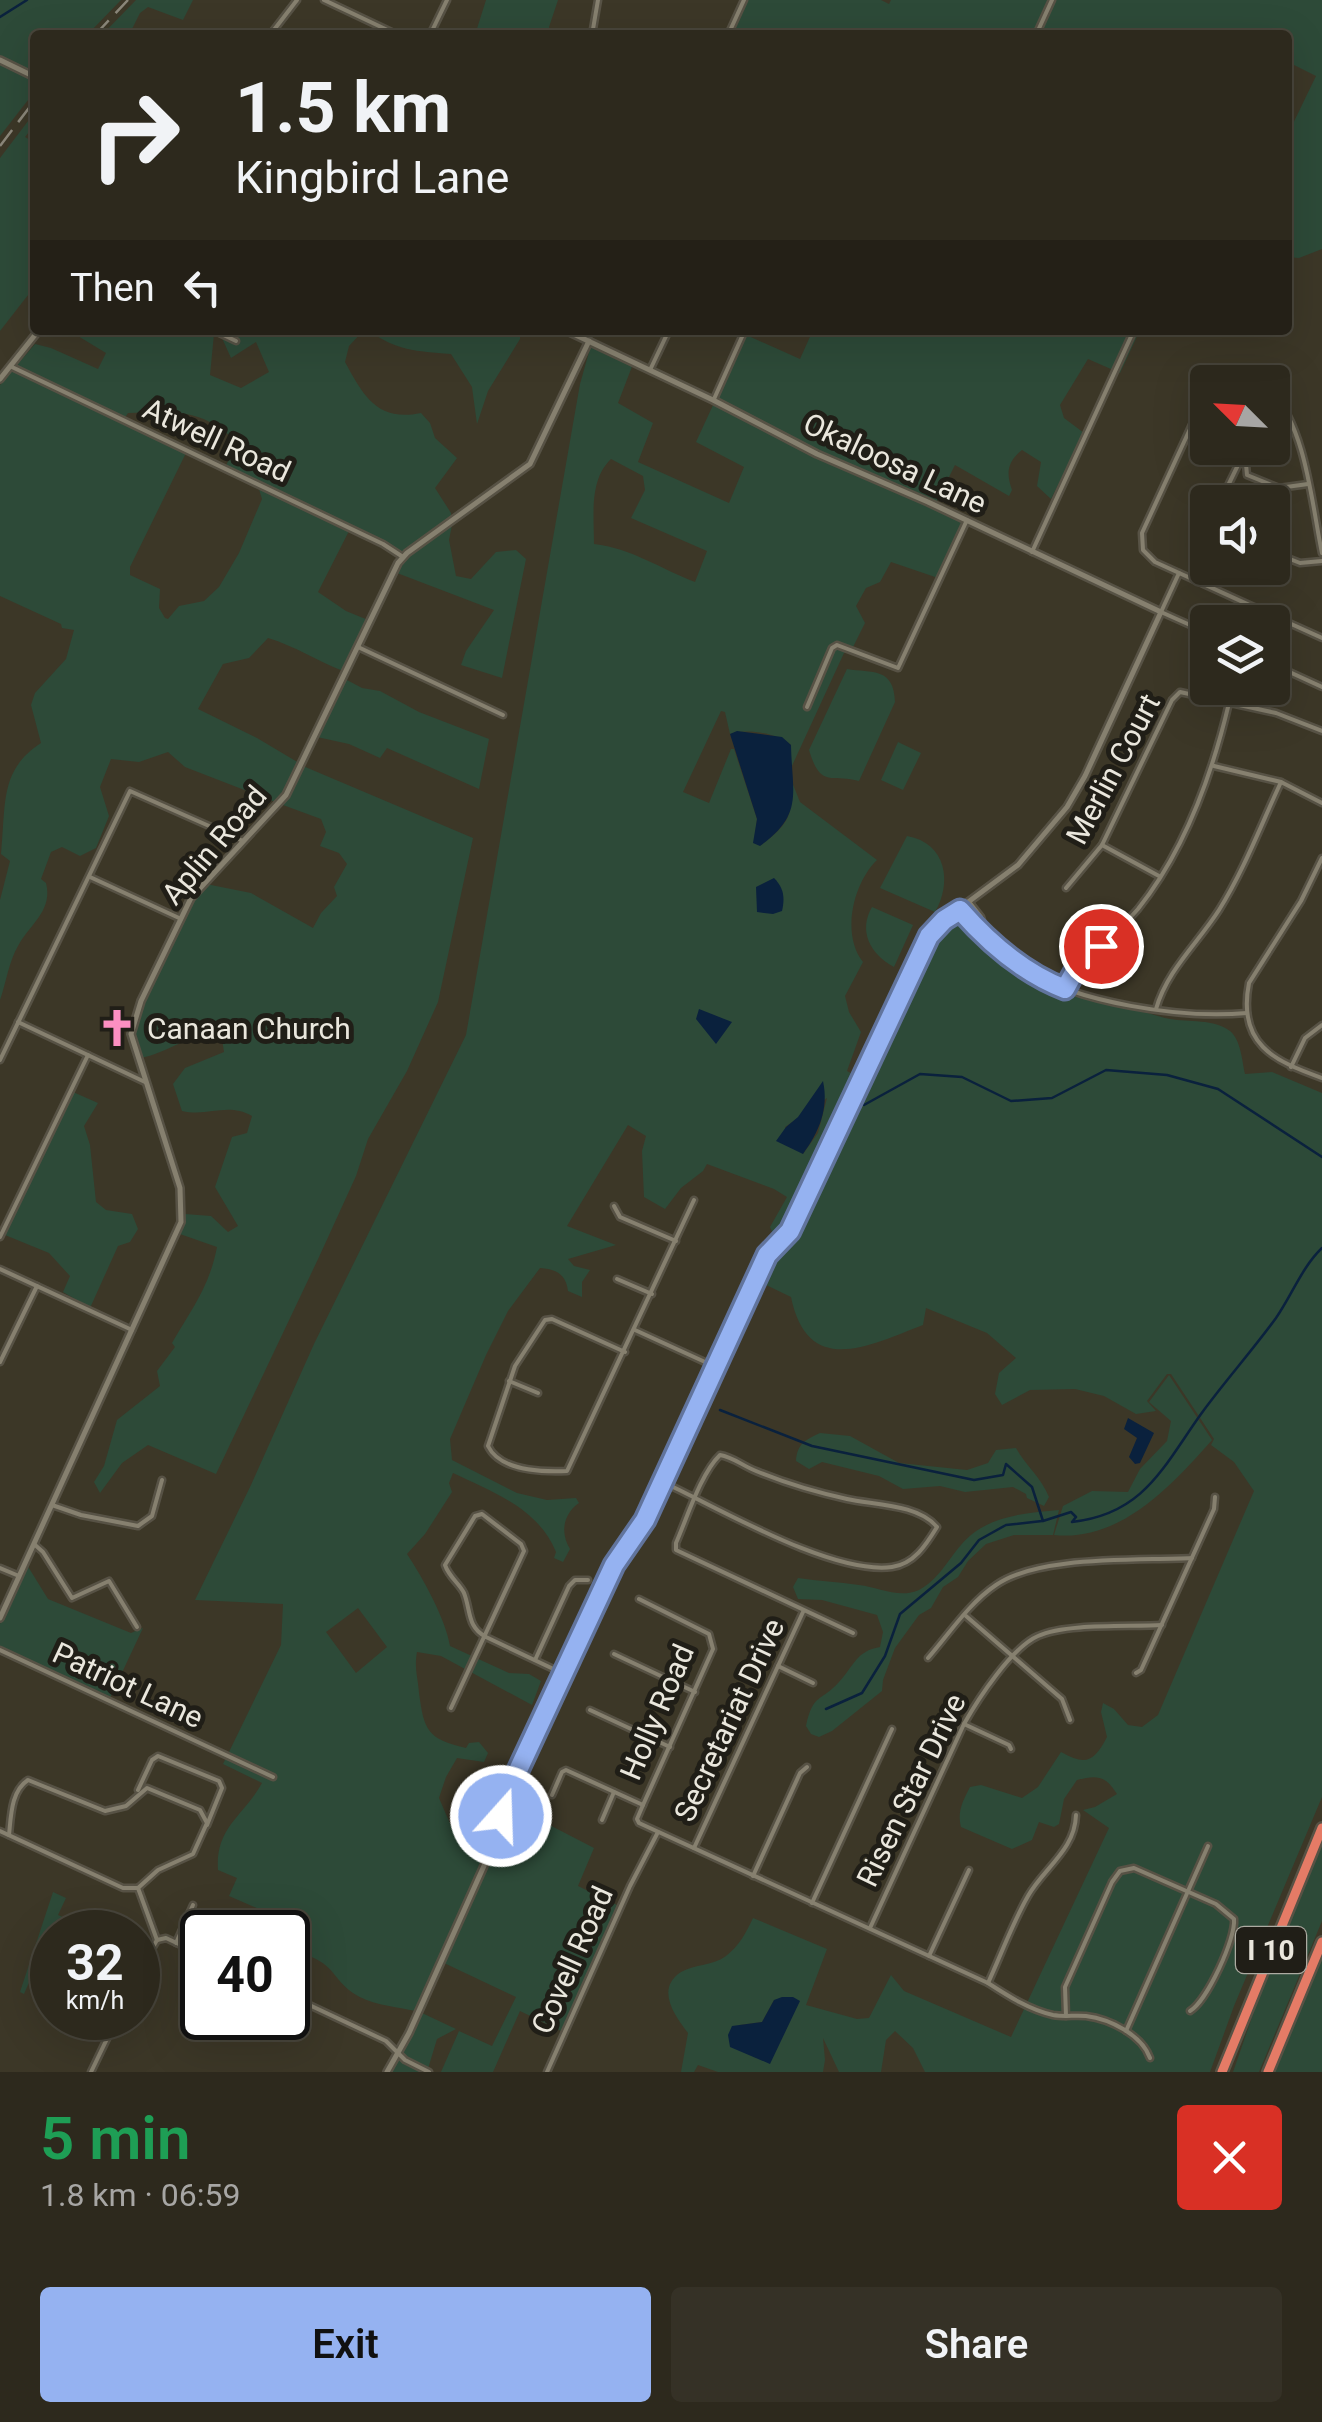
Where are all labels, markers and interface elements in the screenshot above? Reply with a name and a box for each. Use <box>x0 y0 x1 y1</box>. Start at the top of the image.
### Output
text: 1.5 km <box>235 67 451 149</box>
icon: right <box>70 70 200 200</box>
text: Kingbird Lane <box>235 151 509 204</box>
icon: left <box>175 260 230 315</box>
text: Then <box>70 266 155 310</box>
north arrow <box>1190 365 1290 465</box>
map controls <box>1190 365 1290 705</box>
street label: Atwell Road <box>138 391 296 489</box>
street label: Okaloosa Lane <box>798 405 992 521</box>
button: sound <box>1190 485 1290 585</box>
button: layers <box>1190 605 1290 705</box>
street label: Merlin Court <box>1059 688 1167 850</box>
street label: Aplin Road <box>154 779 274 911</box>
pin <box>1059 904 1144 989</box>
icon: arrive <box>1074 919 1129 974</box>
church icon: Canaan Church <box>96 1007 138 1049</box>
place label: Canaan Church <box>147 1011 351 1046</box>
street label: Secretariat Drive <box>667 1613 791 1827</box>
street label: Patriot Lane <box>47 1635 209 1735</box>
street label: Holly Road <box>613 1639 701 1785</box>
street label: Risen Star Drive <box>849 1688 973 1892</box>
position arrow <box>449 1764 553 1868</box>
street label: Covell Road <box>524 1881 620 2039</box>
speed limit sign: 40 <box>180 1910 310 2040</box>
road number: I 10 <box>1236 1927 1306 1973</box>
text: 32 <box>66 1934 124 1992</box>
text: km/h <box>66 1986 124 2015</box>
text: 5 min <box>40 2103 190 2174</box>
button: close <box>1177 2105 1282 2210</box>
text: 1.8 km · 06:59 <box>40 2176 241 2214</box>
button: Exit <box>40 2287 651 2402</box>
button: Share <box>671 2287 1282 2402</box>

